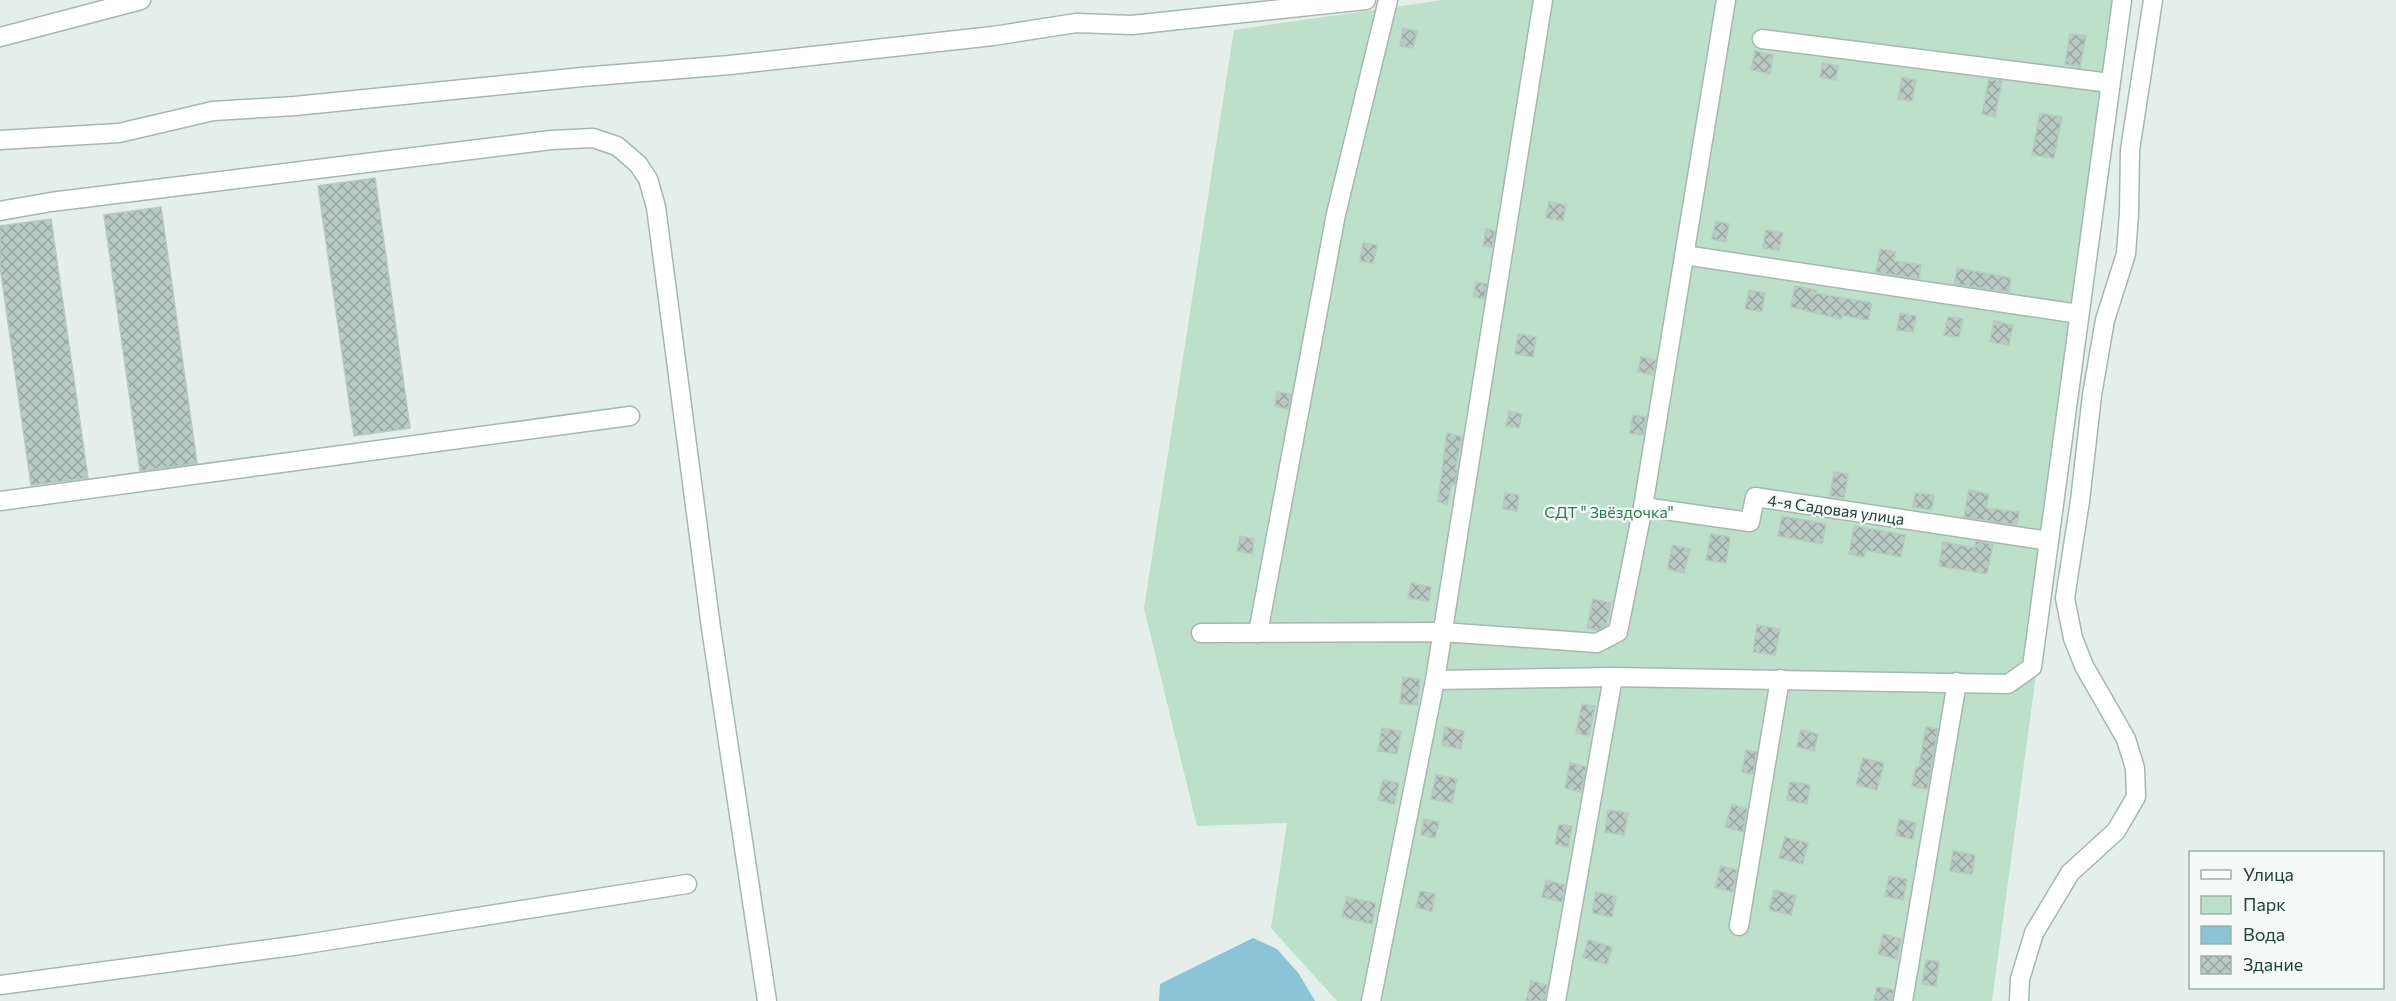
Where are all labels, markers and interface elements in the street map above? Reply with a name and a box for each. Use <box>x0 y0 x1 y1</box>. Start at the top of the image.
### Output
street label: 4-я Садовая улица <box>1766 490 1906 528</box>
park label: СДТ " Звёздочка" <box>1544 502 1674 521</box>
legend <box>2189 851 2384 989</box>
text: Улица <box>2243 863 2294 885</box>
text: Парк <box>2243 893 2286 915</box>
text: Вода <box>2243 923 2285 945</box>
text: Здание <box>2243 953 2303 975</box>

